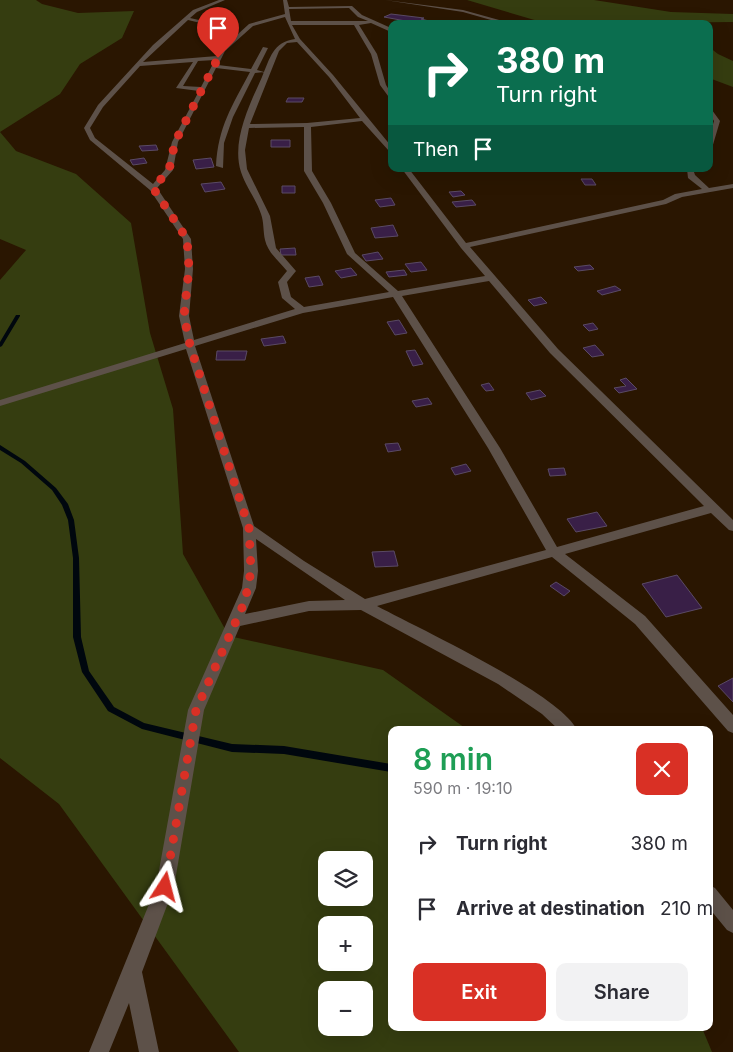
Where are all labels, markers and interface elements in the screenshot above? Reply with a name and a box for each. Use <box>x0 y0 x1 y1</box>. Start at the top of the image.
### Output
pin <box>197 7 239 58</box>
icon: arrive <box>204 14 232 42</box>
text: 380 m <box>496 39 605 81</box>
icon: right <box>413 40 478 105</box>
text: Turn right <box>496 81 597 107</box>
icon: arrive <box>469 135 497 163</box>
text: Then <box>413 138 459 161</box>
text: 8 min <box>413 741 493 777</box>
button: close <box>636 743 688 795</box>
text: 590 m · 19:10 <box>413 778 513 798</box>
icon: right <box>413 830 441 858</box>
text: Turn right <box>456 832 547 855</box>
text: 380 m <box>631 832 688 855</box>
map controls <box>318 851 373 1036</box>
button: layers <box>318 851 373 906</box>
position arrow <box>138 860 190 912</box>
icon: arrive <box>413 895 441 923</box>
text: Arrive at destination <box>456 897 645 920</box>
text: 210 m <box>660 897 713 920</box>
button: + <box>318 916 373 971</box>
button: Exit <box>413 963 546 1021</box>
button: Share <box>556 963 688 1021</box>
button: − <box>318 981 373 1036</box>

